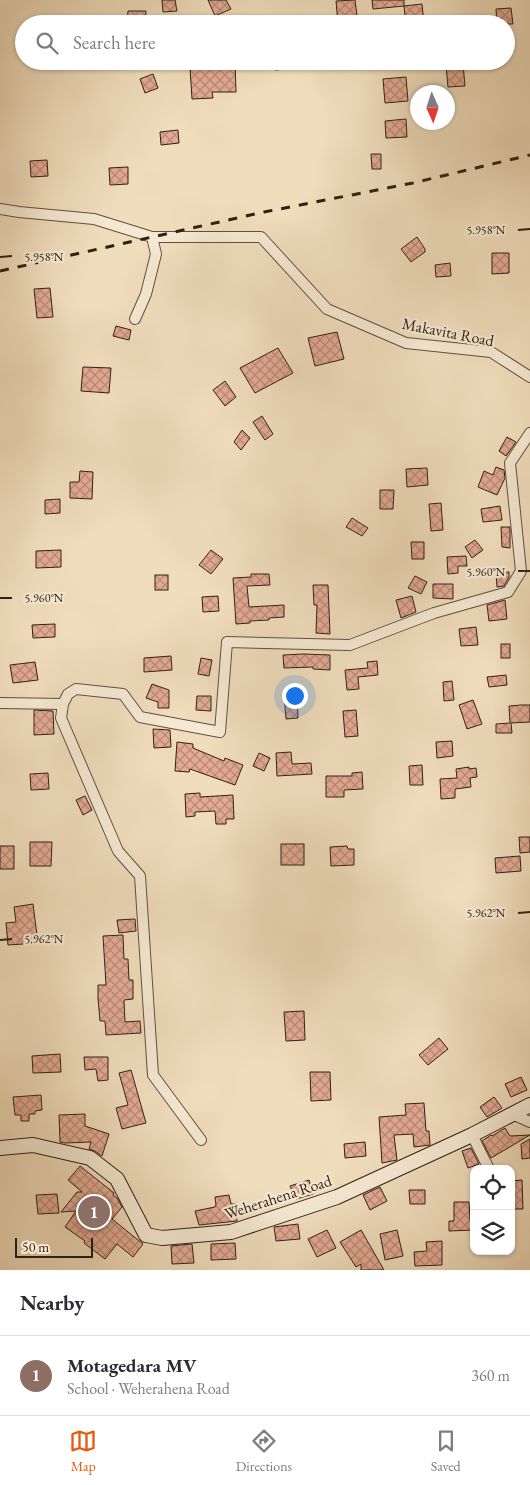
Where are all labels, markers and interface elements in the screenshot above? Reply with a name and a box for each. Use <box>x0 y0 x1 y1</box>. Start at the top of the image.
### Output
search box <box>15 15 515 70</box>
icon: search <box>33 29 61 57</box>
text: Search here <box>73 30 155 55</box>
north arrow <box>410 85 455 130</box>
text: 5.958°N <box>467 222 506 238</box>
text: 5.958°N <box>25 249 64 265</box>
street label: Makavita Road <box>400 313 497 351</box>
text: 5.960°N <box>467 564 506 580</box>
text: 5.960°N <box>25 590 64 606</box>
your location <box>282 683 308 709</box>
text: 5.962°N <box>467 905 506 921</box>
text: 5.962°N <box>25 931 64 947</box>
map controls <box>470 1165 515 1255</box>
button: locate <box>470 1165 515 1210</box>
street label: Weherahena Road <box>222 1170 335 1224</box>
pin: 1 <box>78 1193 110 1231</box>
button: layers <box>470 1210 515 1255</box>
scale bar <box>15 1235 92 1258</box>
text: 50 m <box>22 1238 49 1256</box>
text: Nearby <box>20 1289 84 1316</box>
text: Motagedara MV <box>67 1353 196 1378</box>
text: 1 <box>32 1365 40 1386</box>
text: 360 m <box>471 1365 510 1386</box>
text: School · Weherahena Road <box>67 1378 230 1399</box>
tab: Map <box>69 1427 97 1475</box>
tab: Directions <box>236 1427 292 1475</box>
tab: Saved <box>431 1427 461 1475</box>

